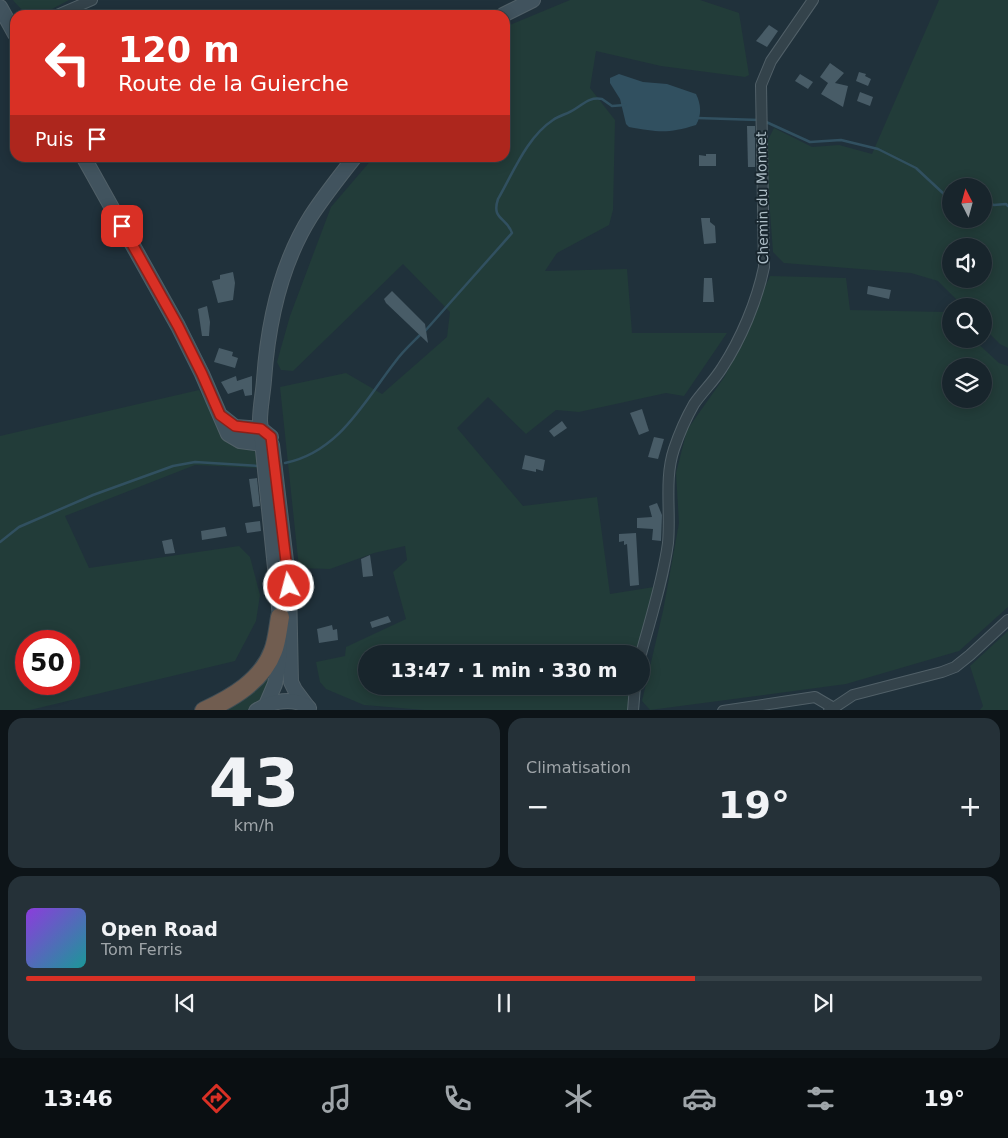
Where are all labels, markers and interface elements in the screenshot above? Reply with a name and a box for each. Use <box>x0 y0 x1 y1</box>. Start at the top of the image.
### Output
icon: left <box>35 30 100 95</box>
text: 120 m <box>118 30 240 70</box>
text: Route de la Guierche <box>118 71 349 96</box>
icon: arrive <box>83 125 111 153</box>
text: Puis <box>35 128 73 150</box>
street label: Chemin du Monnet <box>753 131 771 265</box>
north arrow <box>942 178 992 228</box>
map controls <box>942 178 992 408</box>
pin <box>101 205 143 247</box>
icon: arrive <box>108 212 136 240</box>
button: sound <box>942 238 992 288</box>
button: search <box>942 298 992 348</box>
button: layers <box>942 358 992 408</box>
position arrow <box>262 559 314 611</box>
speed limit sign: 50 <box>15 630 80 695</box>
text: 13:47 · 1 min · 330 m <box>390 659 618 681</box>
text: 43 <box>209 746 299 821</box>
text: Climatisation <box>526 758 631 777</box>
text: 19° <box>718 783 790 827</box>
text: − <box>526 790 549 823</box>
text: + <box>959 790 982 823</box>
text: km/h <box>234 816 274 835</box>
text: Open Road <box>101 918 218 940</box>
text: Tom Ferris <box>101 940 182 959</box>
icon: previous <box>171 989 199 1017</box>
icon: pause <box>490 989 518 1017</box>
icon: next <box>809 989 837 1017</box>
icon: directions <box>199 1081 234 1116</box>
icon: music <box>319 1081 354 1116</box>
icon: phone <box>440 1081 475 1116</box>
icon: climate <box>561 1081 596 1116</box>
icon: car <box>682 1081 717 1116</box>
icon: filters <box>803 1081 838 1116</box>
text: 13:46 <box>43 1086 113 1111</box>
text: 19° <box>923 1086 965 1111</box>

